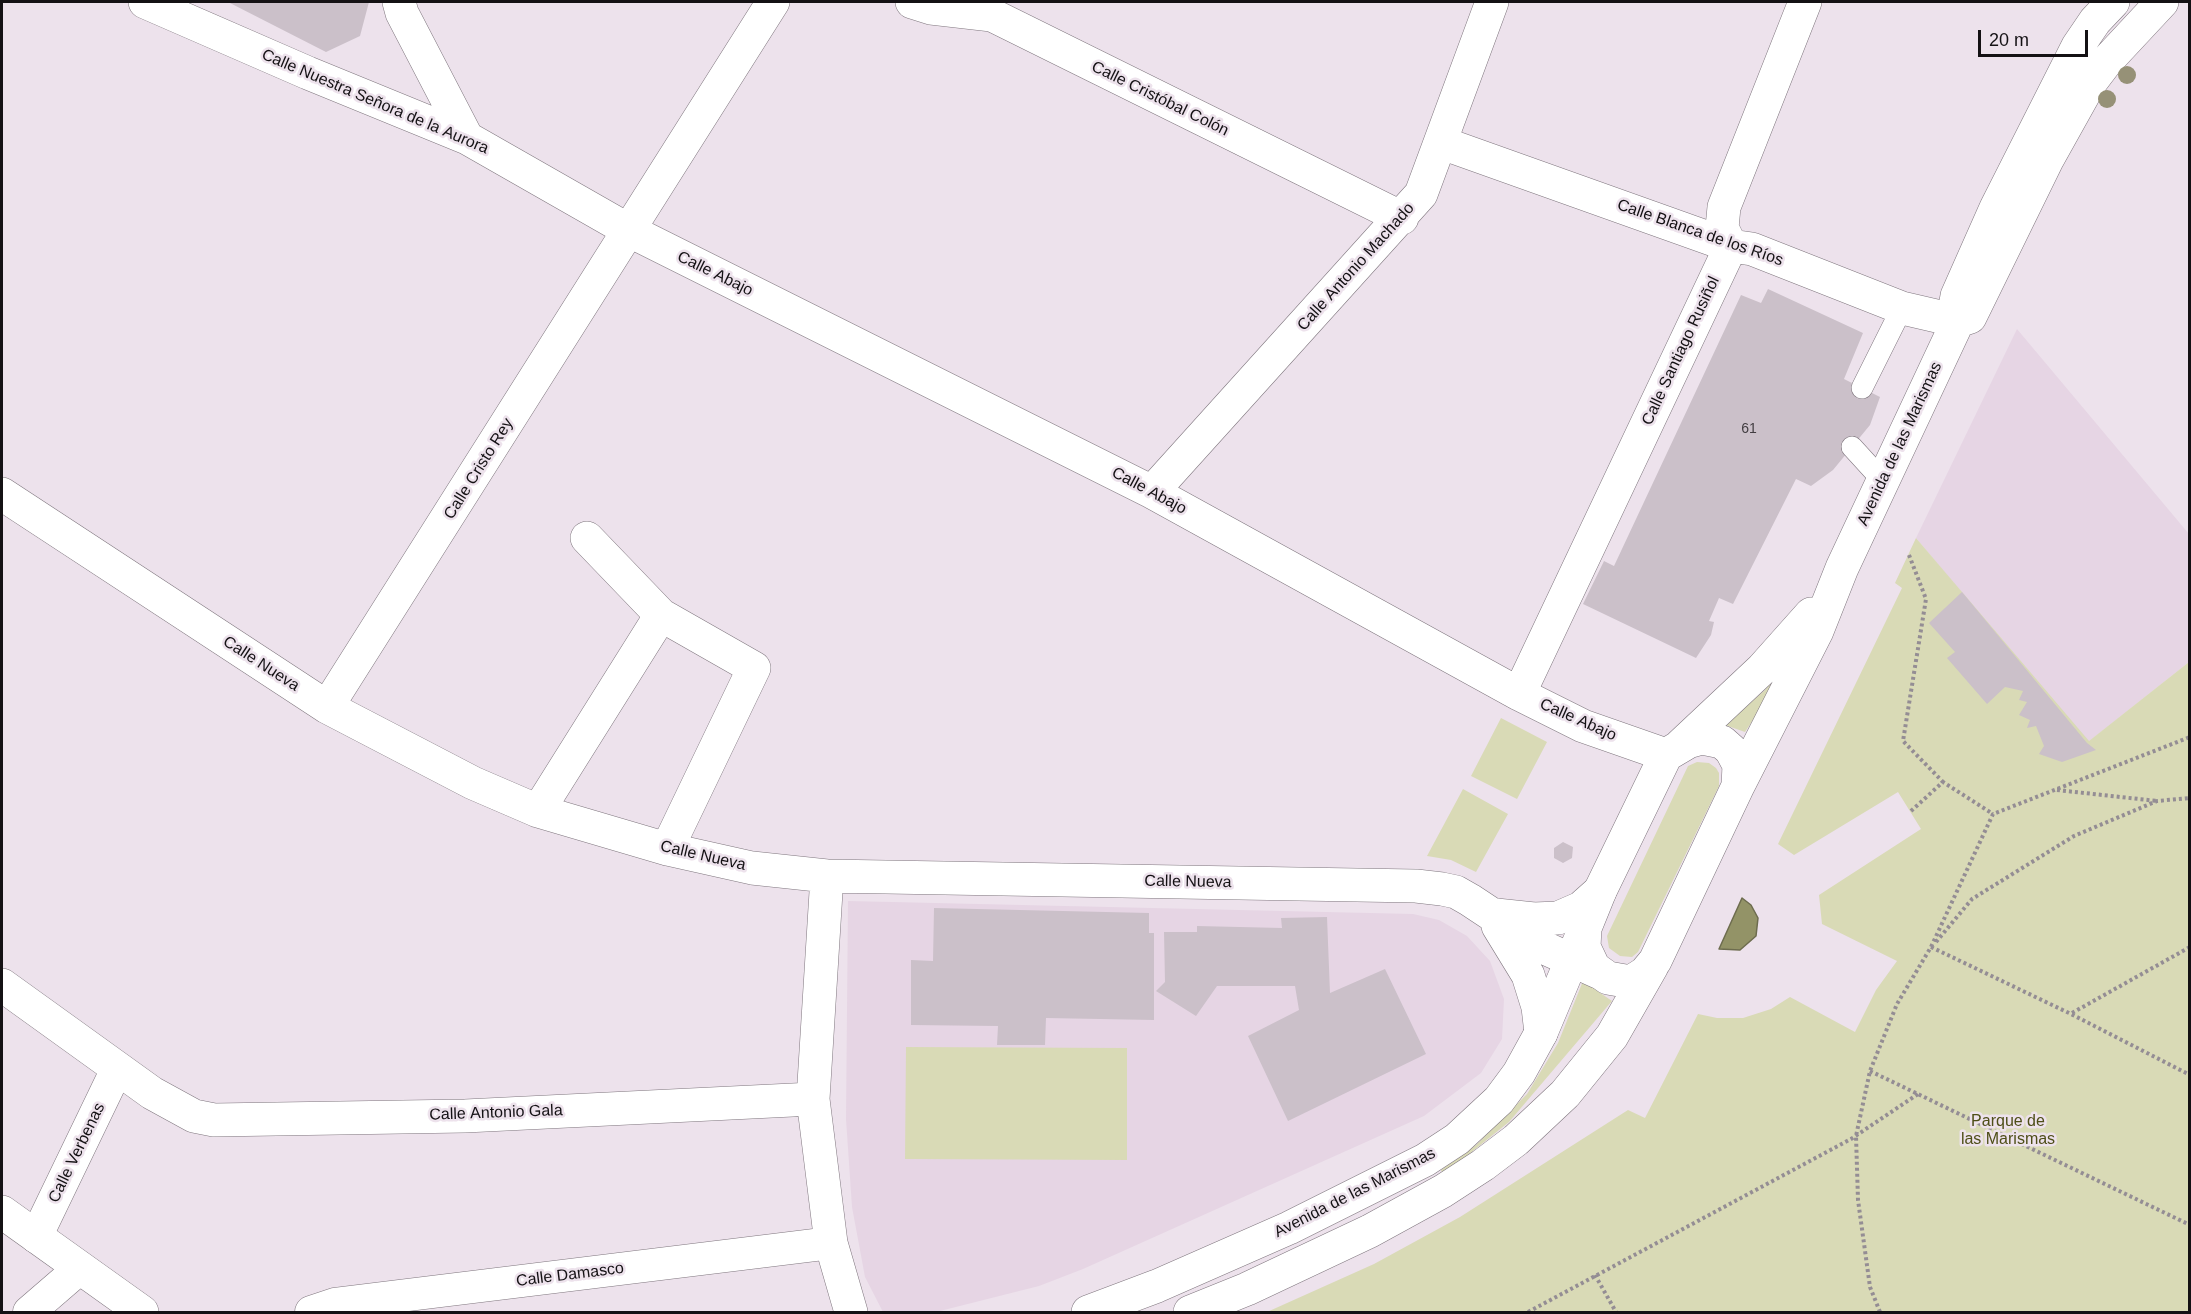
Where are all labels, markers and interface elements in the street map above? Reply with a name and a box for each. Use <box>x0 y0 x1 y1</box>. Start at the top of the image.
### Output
scale bar <box>1981 18 2090 56</box>
text: 20 m <box>1989 30 2029 50</box>
street label: Calle Nuestra Señora de la Aurora <box>259 45 491 159</box>
street label: Calle Cristóbal Colón <box>1088 57 1232 141</box>
street label: Calle Blanca de los Ríos <box>1614 196 1786 270</box>
street label: Calle Antonio Machado <box>1294 199 1418 335</box>
street label: Calle Abajo <box>674 247 756 301</box>
street label: Calle Santiago Rusiñol <box>1638 274 1724 428</box>
street label: Avenida de las Marismas <box>1854 359 1946 529</box>
street label: Calle Cristo Rey <box>440 415 518 523</box>
house number: 61 <box>1741 421 1757 437</box>
street label: Calle Abajo <box>1108 463 1190 519</box>
street label: Calle Nueva <box>219 632 303 696</box>
street label: Calle Abajo <box>1537 695 1619 745</box>
street label: Calle Nueva <box>658 837 748 875</box>
street label: Calle Nueva <box>1144 872 1232 892</box>
street label: Calle Verbenas <box>45 1100 109 1206</box>
street label: Calle Antonio Gala <box>429 1101 563 1125</box>
park label: Parque de las Marismas <box>1961 1112 2055 1150</box>
street label: Avenida de las Marismas <box>1271 1144 1439 1242</box>
street label: Calle Damasco <box>515 1259 625 1291</box>

